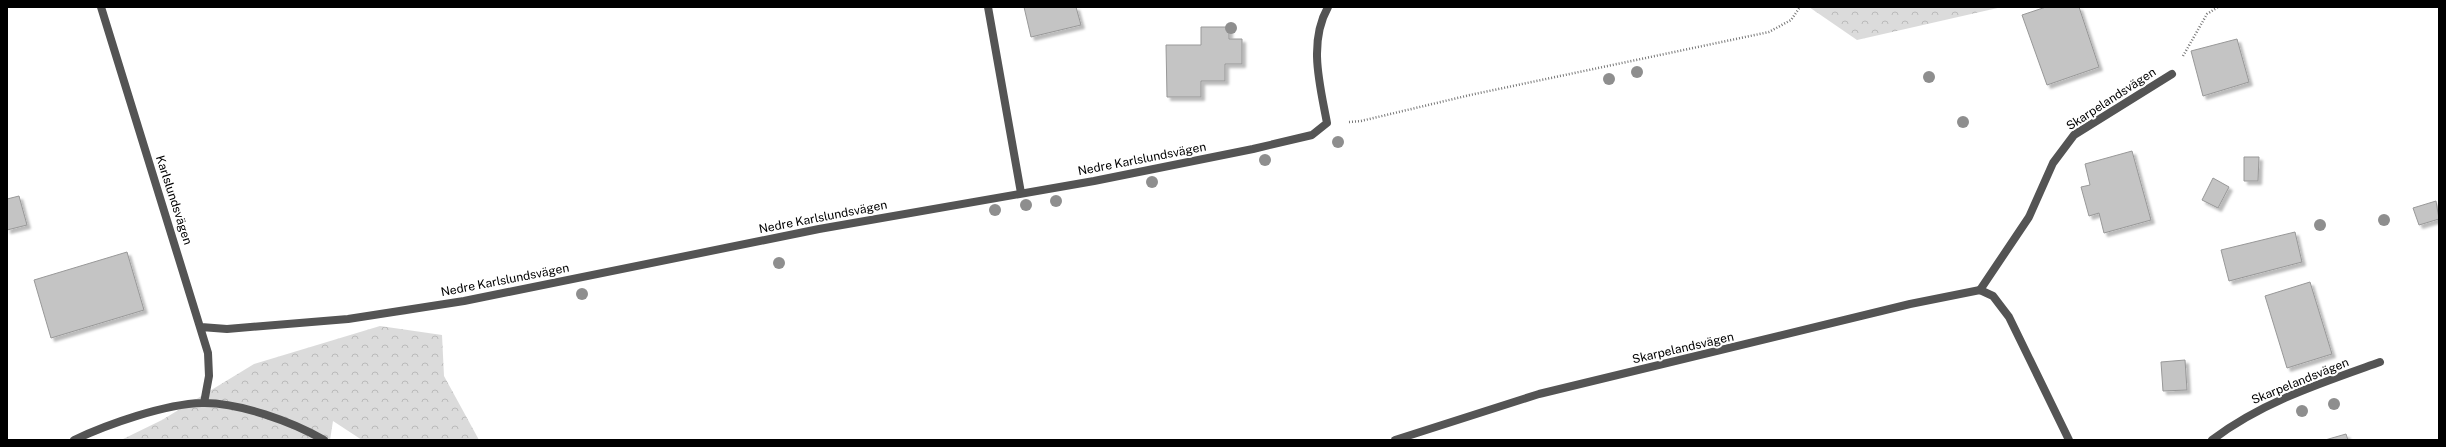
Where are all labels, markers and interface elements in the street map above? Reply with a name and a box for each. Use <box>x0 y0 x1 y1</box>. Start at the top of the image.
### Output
street label: Skarpelandsvägen <box>2064 65 2158 133</box>
street label: Nedre Karlslundsvägen <box>1077 140 1207 178</box>
street label: Karlslundsvägen <box>153 154 195 247</box>
street label: Nedre Karlslundsvägen <box>758 198 888 236</box>
street label: Nedre Karlslundsvägen <box>440 261 570 299</box>
street label: Skarpelandsvägen <box>1631 329 1735 366</box>
street label: Skarpelandsvägen <box>2249 355 2351 407</box>

